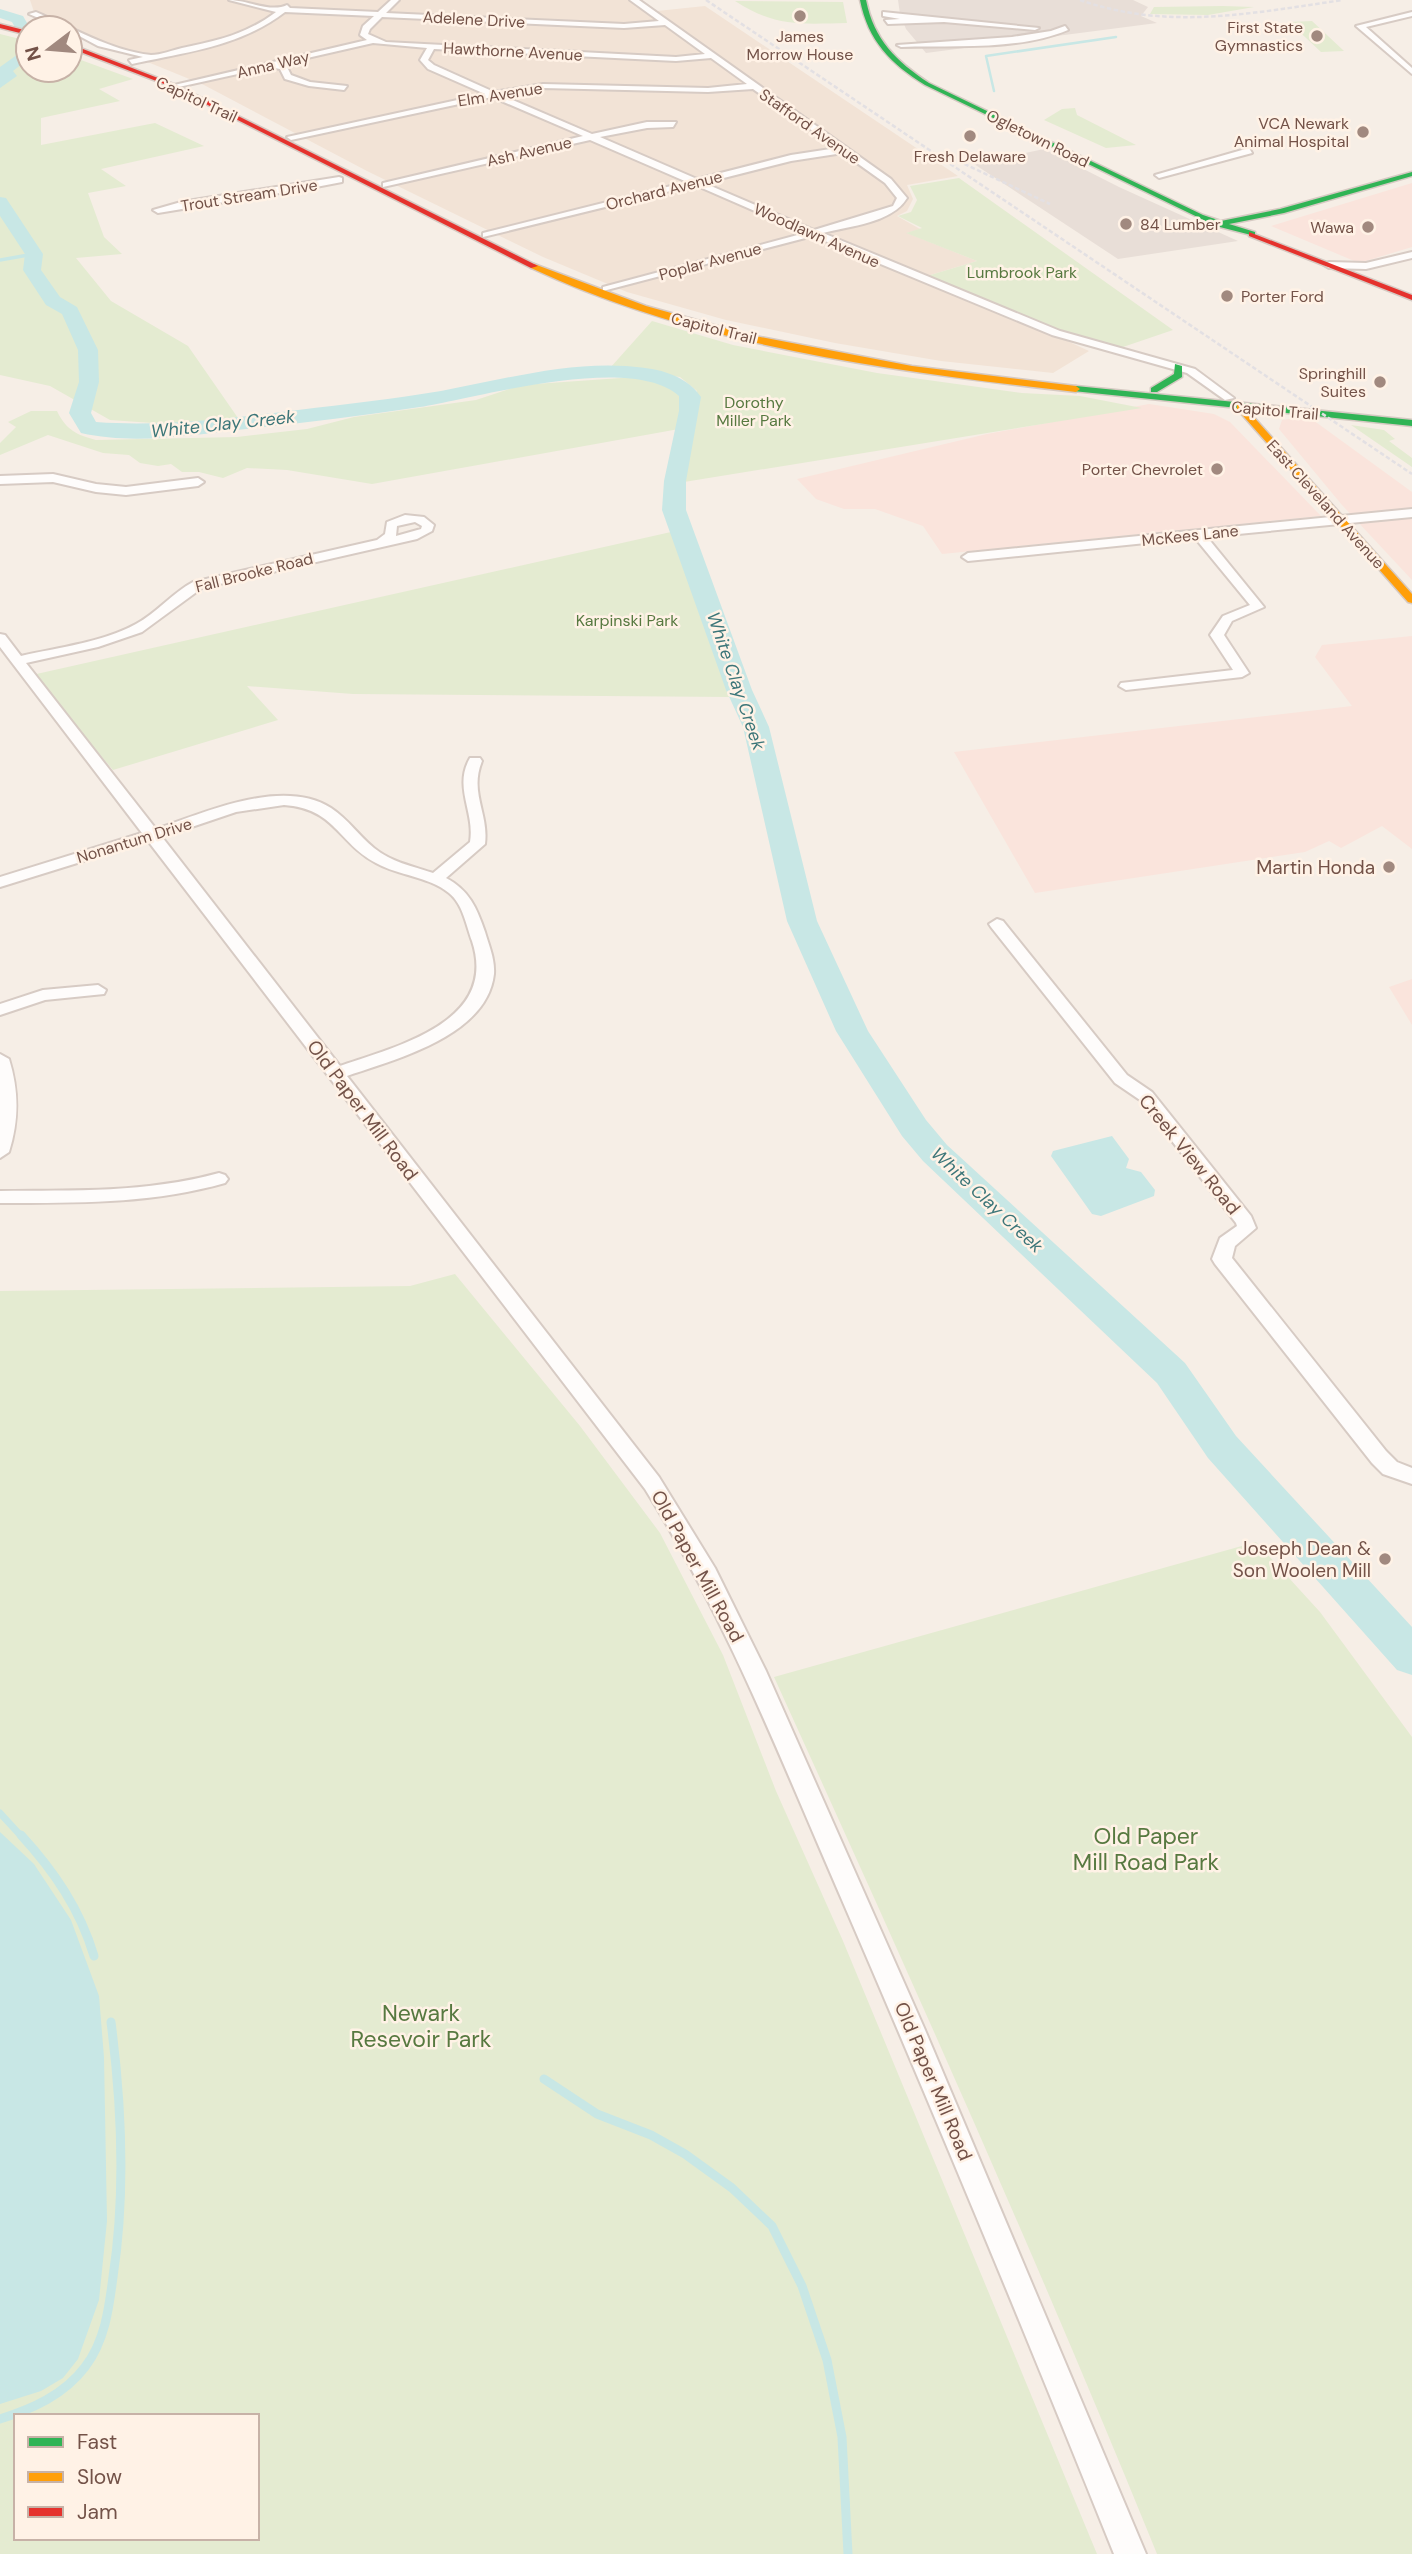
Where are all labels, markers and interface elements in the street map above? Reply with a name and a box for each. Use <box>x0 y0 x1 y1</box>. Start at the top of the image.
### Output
street label: Adelene Drive <box>422 6 526 33</box>
marker: James Morrow House <box>792 8 808 24</box>
north arrow <box>14 14 84 84</box>
place label: First State Gymnastics <box>1215 17 1303 56</box>
place label: James Morrow House <box>747 26 853 65</box>
marker: First State Gymnastics <box>1309 28 1325 44</box>
street label: Hawthorne Avenue <box>443 37 583 66</box>
text: N <box>19 43 47 64</box>
street label: Anna Way <box>235 46 312 83</box>
street label: Capitol Trail <box>153 71 241 127</box>
street label: Elm Avenue <box>456 77 544 112</box>
street label: Stafford Avenue <box>755 84 864 169</box>
street label: Ogletown Road <box>983 105 1093 172</box>
place label: VCA Newark Animal Hospital <box>1234 113 1349 152</box>
marker: VCA Newark Animal Hospital <box>1355 124 1371 140</box>
marker: Fresh Delaware <box>962 128 978 144</box>
street label: Ash Avenue <box>485 132 574 171</box>
place label: Fresh Delaware <box>914 146 1026 167</box>
street label: Orchard Avenue <box>604 166 725 215</box>
street label: Trout Stream Drive <box>179 174 319 217</box>
street label: Woodlawn Avenue <box>750 198 883 273</box>
place label: 84 Lumber <box>1140 214 1221 235</box>
marker: 84 Lumber <box>1118 216 1134 232</box>
place label: Wawa <box>1310 217 1354 238</box>
marker: Wawa <box>1360 219 1376 235</box>
street label: Poplar Avenue <box>657 238 764 285</box>
park label: Lumbrook Park <box>967 262 1077 283</box>
place label: Porter Ford <box>1241 286 1324 307</box>
marker: Porter Ford <box>1219 288 1235 304</box>
street label: Capitol Trail <box>669 308 759 349</box>
place label: Springhill Suites <box>1299 363 1366 402</box>
marker: Springhill Suites <box>1372 374 1388 390</box>
park label: Dorothy Miller Park <box>716 392 792 431</box>
street label: Capitol Trail <box>1230 396 1319 425</box>
water label: White Clay Creek <box>150 404 297 444</box>
street label: East Cleveland Avenue <box>1262 435 1389 573</box>
place label: Porter Chevrolet <box>1082 459 1203 480</box>
marker: Porter Chevrolet <box>1209 461 1225 477</box>
street label: McKees Lane <box>1141 520 1240 551</box>
street label: Fall Brooke Road <box>193 548 315 597</box>
water label: White Clay Creek <box>701 609 771 754</box>
park label: Karpinski Park <box>576 610 678 631</box>
street label: Nonantum Drive <box>74 813 194 868</box>
place label: Martin Honda <box>1256 855 1375 880</box>
marker: Martin Honda <box>1381 859 1397 875</box>
street label: Old Paper Mill Road <box>301 1035 424 1186</box>
street label: Creek View Road <box>1133 1089 1246 1220</box>
water label: White Clay Creek <box>926 1142 1049 1259</box>
street label: Old Paper Mill Road <box>645 1486 750 1647</box>
place label: Joseph Dean & Son Woolen Mill <box>1233 1536 1371 1583</box>
marker: Joseph Dean & Son Woolen Mill <box>1377 1551 1393 1567</box>
park label: Old Paper Mill Road Park <box>1073 1821 1220 1877</box>
park label: Newark Resevoir Park <box>351 1998 492 2054</box>
street label: Old Paper Mill Road <box>889 1998 978 2164</box>
legend <box>14 2414 259 2540</box>
text: Fast <box>77 2428 117 2456</box>
text: Slow <box>77 2463 122 2491</box>
text: Jam <box>77 2498 118 2526</box>

